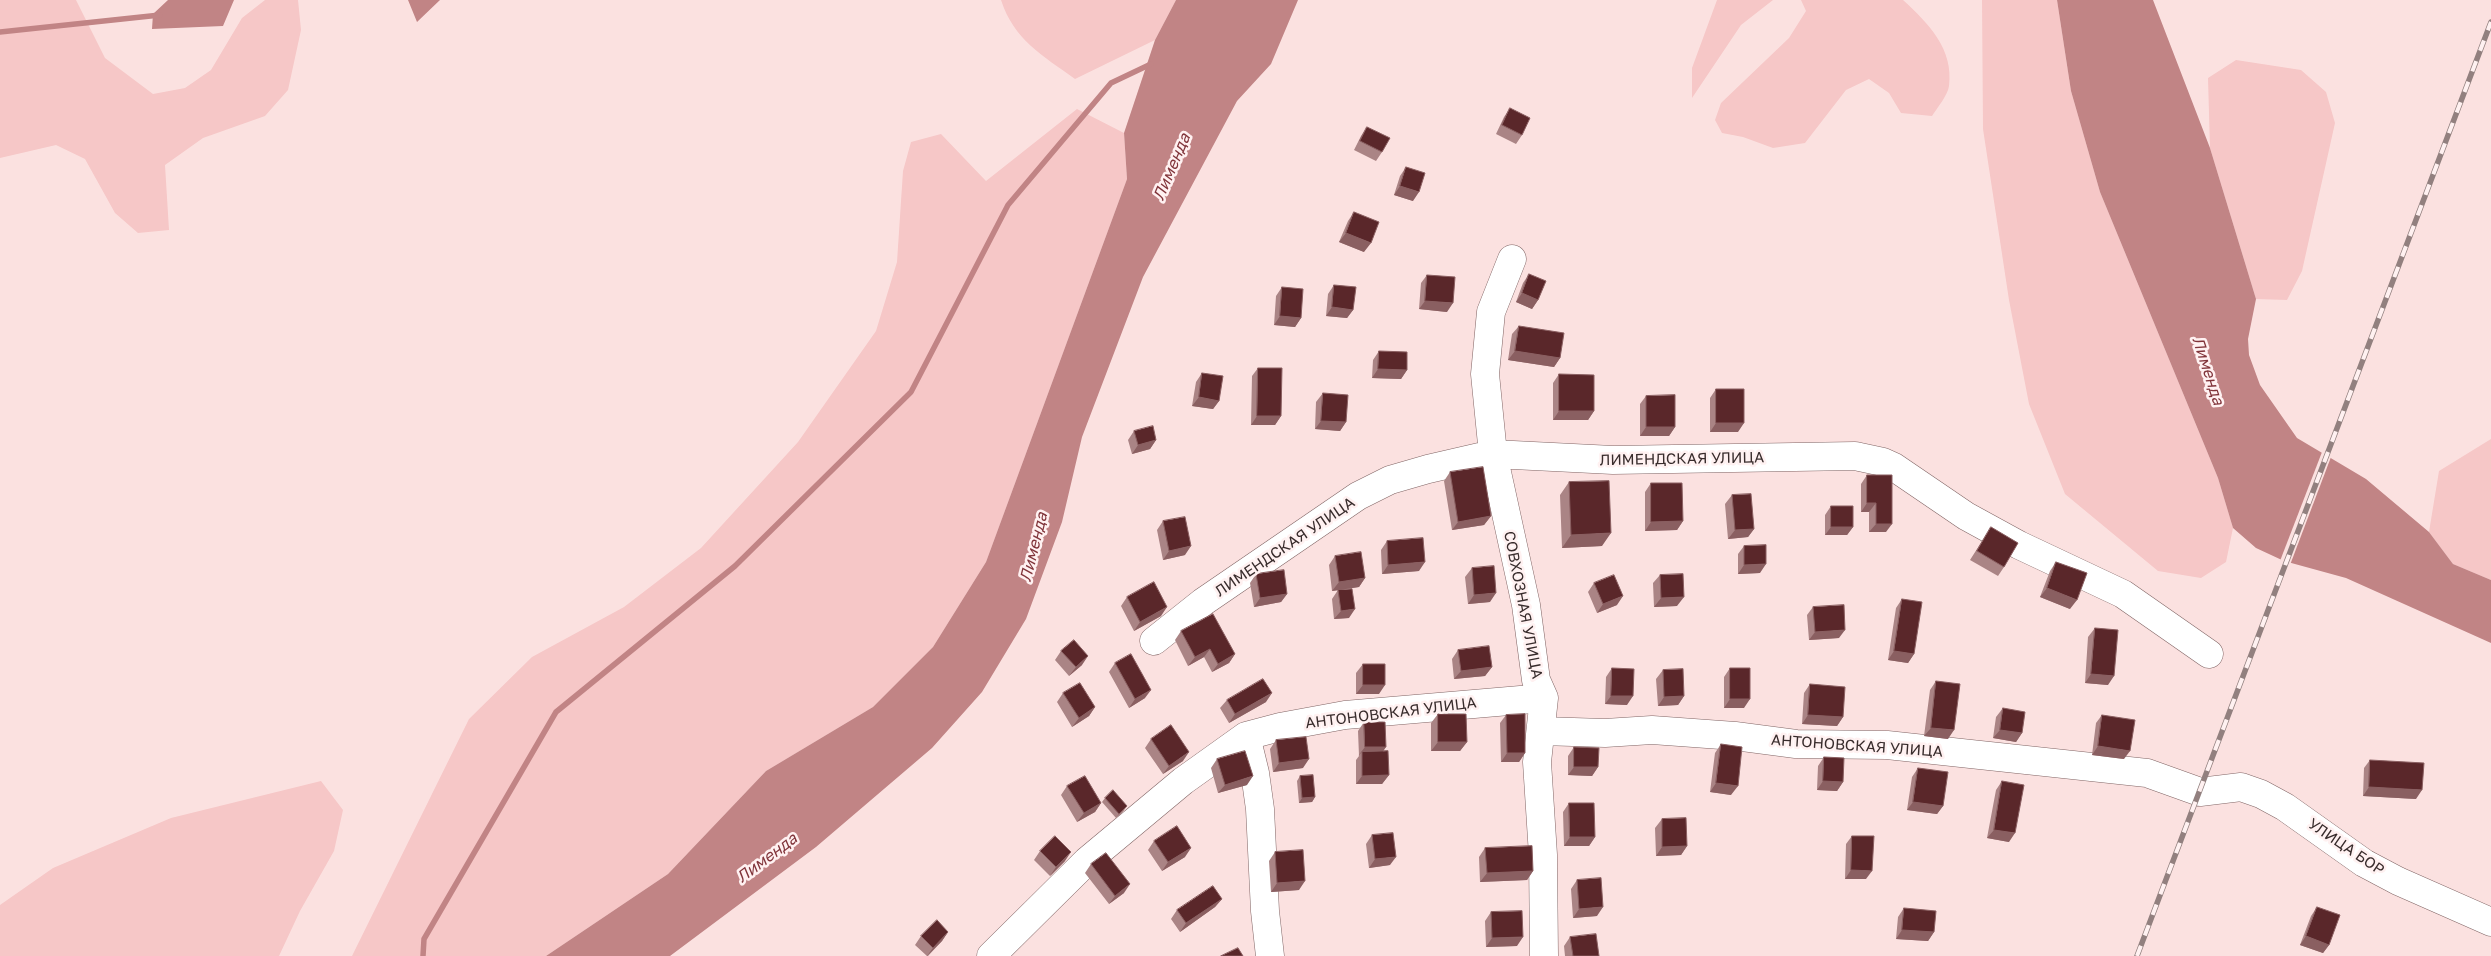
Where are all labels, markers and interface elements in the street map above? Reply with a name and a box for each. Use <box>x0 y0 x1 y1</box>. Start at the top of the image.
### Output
water label: Лименда <box>1149 131 1195 203</box>
water label: Лименда <box>2188 334 2228 408</box>
street label: ЛИМЕНДСКАЯ УЛИЦА <box>1600 449 1764 469</box>
street label: ЛИМЕНДСКАЯ УЛИЦА <box>1212 493 1358 601</box>
water label: Лименда <box>1016 510 1052 584</box>
street label: СОВХОЗНАЯ УЛИЦА <box>1500 530 1546 680</box>
street label: АНТОНОВСКАЯ УЛИЦА <box>1304 694 1478 732</box>
street label: АНТОНОВСКАЯ УЛИЦА <box>1770 731 1944 761</box>
street label: УЛИЦА БОР <box>2305 815 2387 879</box>
water label: Лименда <box>733 829 801 887</box>

